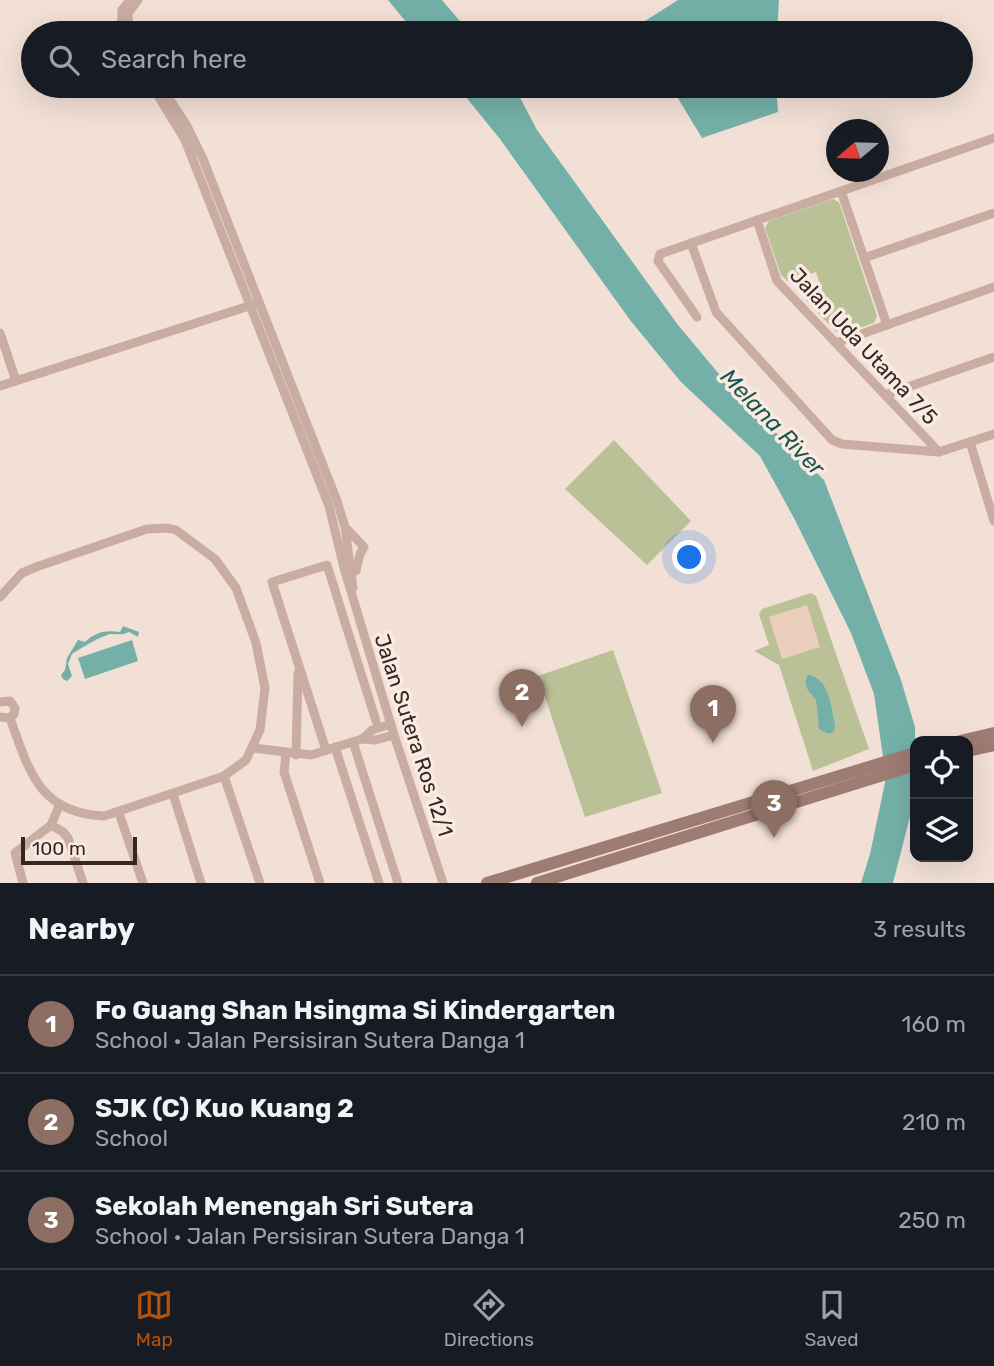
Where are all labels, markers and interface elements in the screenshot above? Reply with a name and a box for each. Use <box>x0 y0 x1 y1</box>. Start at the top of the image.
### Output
search box <box>21 21 973 98</box>
icon: search <box>45 41 83 79</box>
text: Search here <box>101 44 247 75</box>
north arrow <box>826 119 889 182</box>
street label: Jalan Uda Utama 7/5 <box>785 262 943 430</box>
water label: Melana River <box>715 363 832 482</box>
your location <box>672 540 706 574</box>
street label: Jalan Sutera Ros 12/1 <box>369 631 459 839</box>
pin: 2 <box>499 669 545 727</box>
pin: 1 <box>690 685 736 743</box>
map controls <box>910 736 973 862</box>
button: locate <box>910 736 973 799</box>
pin: 3 <box>751 780 797 838</box>
button: layers <box>910 799 973 862</box>
scale bar <box>21 834 136 866</box>
text: 100 m <box>32 837 86 860</box>
text: Nearby <box>28 911 135 947</box>
text: 3 results <box>873 915 966 943</box>
text: Fo Guang Shan Hsingma Si Kindergarten <box>95 995 616 1026</box>
text: 1 <box>45 1010 57 1038</box>
text: 160 m <box>902 1010 966 1038</box>
text: School · Jalan Persisiran Sutera Danga 1 <box>95 1026 525 1054</box>
text: SJK (C) Kuo Kuang 2 <box>95 1093 354 1124</box>
text: 2 <box>44 1108 58 1136</box>
text: 210 m <box>902 1108 966 1136</box>
text: School <box>95 1124 168 1152</box>
text: Sekolah Menengah Sri Sutera <box>95 1191 474 1222</box>
text: 3 <box>43 1206 59 1234</box>
text: 250 m <box>898 1206 966 1234</box>
text: School · Jalan Persisiran Sutera Danga 1 <box>95 1222 525 1250</box>
tab: Map <box>135 1286 173 1351</box>
tab: Directions <box>444 1286 534 1351</box>
tab: Saved <box>804 1286 859 1351</box>

